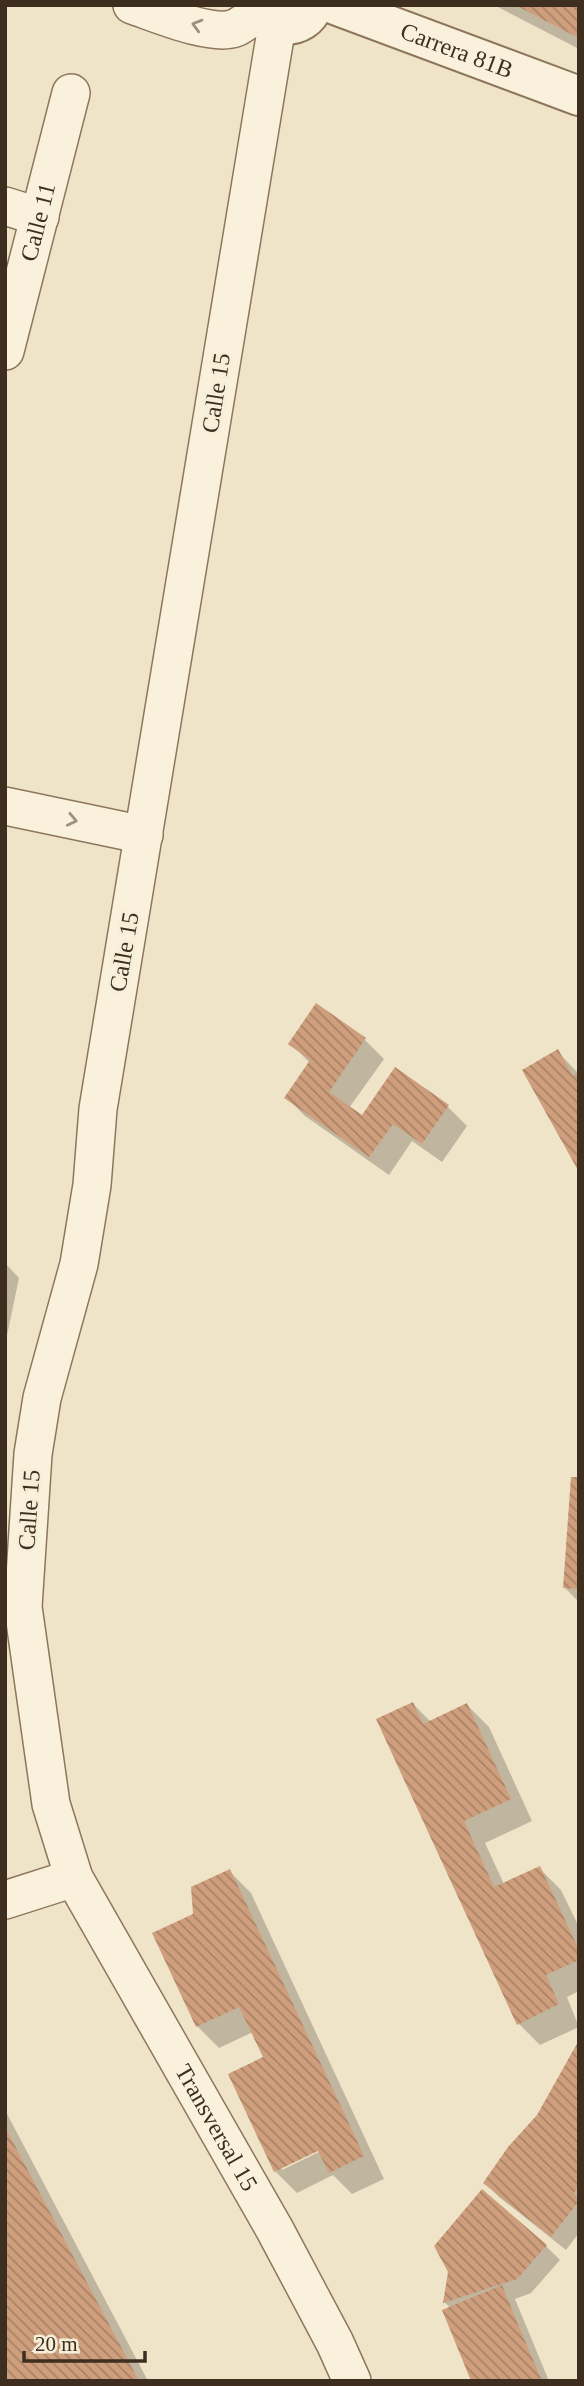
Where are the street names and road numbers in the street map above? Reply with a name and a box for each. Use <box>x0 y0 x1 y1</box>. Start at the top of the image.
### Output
street label: Carrera 81B <box>397 18 517 83</box>
street label: Calle 11 <box>15 180 60 264</box>
street label: Calle 15 <box>197 351 235 435</box>
street label: Calle 15 <box>104 910 144 994</box>
street label: Calle 15 <box>13 1469 45 1551</box>
street label: Transversal 15 <box>170 2060 263 2195</box>

